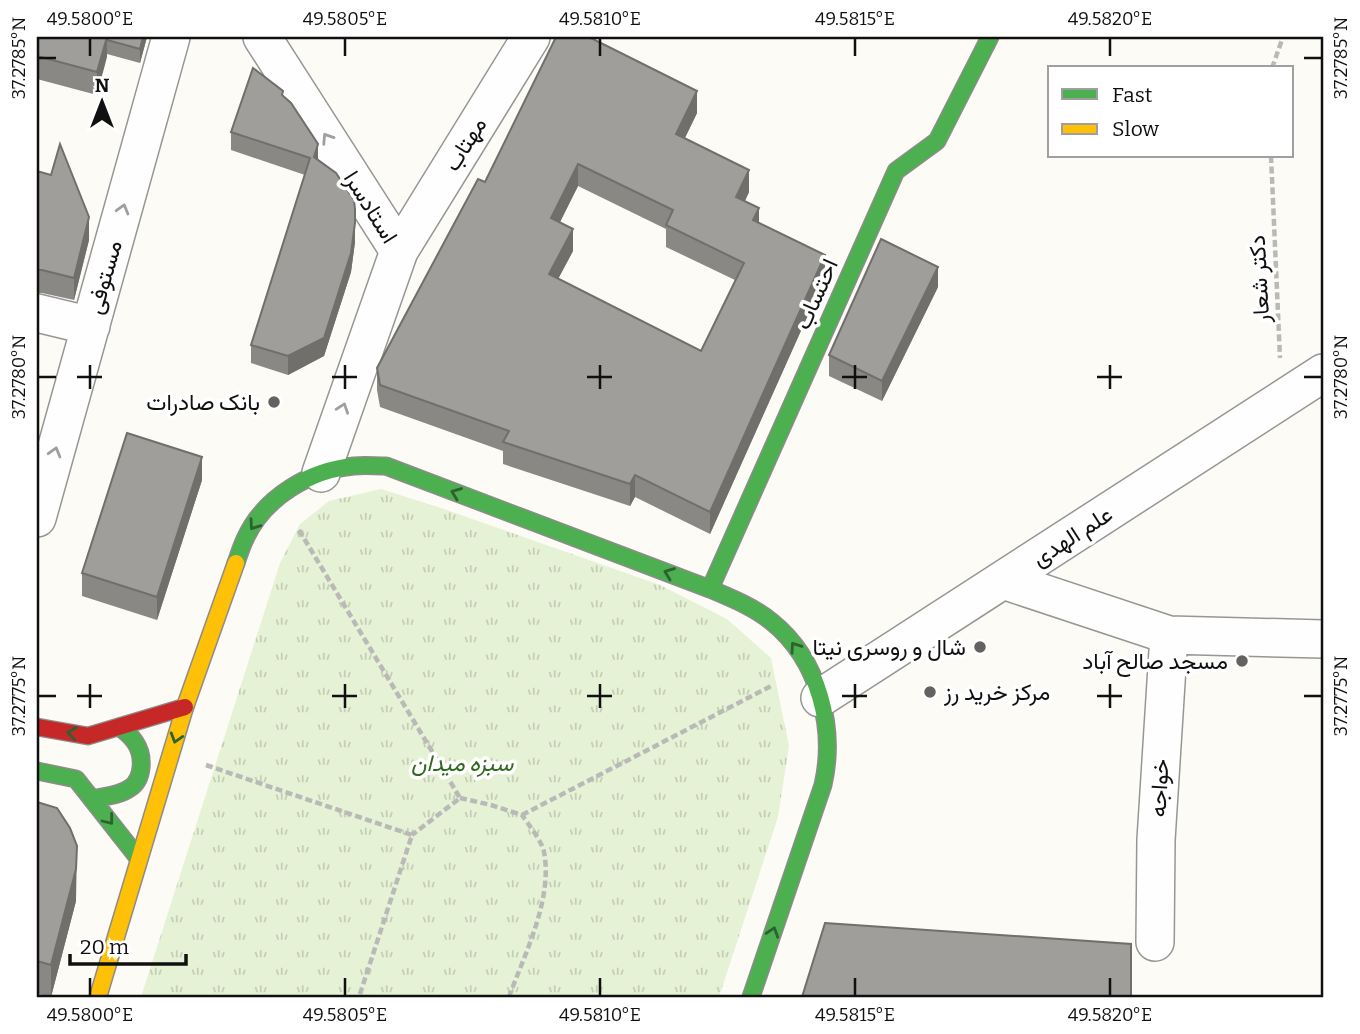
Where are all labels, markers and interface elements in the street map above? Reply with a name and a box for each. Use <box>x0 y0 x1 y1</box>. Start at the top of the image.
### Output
text: 49.5800°E <box>47 8 133 30</box>
text: 49.5805°E <box>303 8 387 30</box>
text: 49.5810°E <box>559 8 641 30</box>
text: 49.5815°E <box>815 8 895 30</box>
text: 49.5820°E <box>1068 8 1152 30</box>
text: 37.2785°N <box>8 17 30 99</box>
text: 37.2785°N <box>1330 17 1352 99</box>
north arrow <box>66 66 136 136</box>
legend <box>1048 66 1294 158</box>
text: N <box>95 74 110 97</box>
text: Fast <box>1112 82 1153 108</box>
street label: مهتاب <box>438 112 493 177</box>
text: Slow <box>1112 116 1159 142</box>
one-way arrow <box>322 132 335 145</box>
street label: استادسرا <box>337 166 404 249</box>
one-way arrow <box>115 204 129 216</box>
street label: دکتر شعار <box>1243 234 1276 325</box>
street label: مستوفی <box>80 237 129 317</box>
street label: احتساب <box>788 254 844 334</box>
text: 37.2780°N <box>8 335 30 419</box>
text: 37.2780°N <box>1330 335 1352 419</box>
place label: بانک صادرات <box>146 388 260 417</box>
marker: بانک صادرات <box>266 394 282 410</box>
one-way arrow <box>335 403 349 415</box>
one-way arrow <box>47 446 62 458</box>
one-way arrow <box>451 487 463 501</box>
street label: علم الهدی <box>1026 500 1118 573</box>
one-way arrow <box>250 517 262 530</box>
one-way arrow <box>663 568 675 582</box>
place label: شال و روسری نیتا <box>812 633 966 662</box>
marker: شال و روسری نیتا <box>972 639 988 655</box>
one-way arrow <box>791 642 803 655</box>
place label: مسجد صالح آباد <box>1082 647 1228 677</box>
marker: مسجد صالح آباد <box>1234 653 1250 669</box>
text: 37.2775°N <box>8 656 30 736</box>
text: 37.2775°N <box>1330 656 1352 736</box>
place label: مرکز خرید رز <box>943 678 1050 707</box>
marker: مرکز خرید رز <box>922 684 938 700</box>
one-way arrow <box>66 726 78 741</box>
one-way arrow <box>169 732 184 744</box>
park label: سبزه میدان <box>411 749 514 778</box>
street label: خواجه <box>1143 758 1176 818</box>
one-way arrow <box>100 813 113 825</box>
scale bar <box>70 922 186 966</box>
one-way arrow <box>765 927 779 939</box>
text: 20 m <box>80 934 129 960</box>
text: 49.5800°E <box>47 1004 133 1026</box>
text: 49.5805°E <box>303 1004 387 1026</box>
text: 49.5810°E <box>559 1004 641 1026</box>
text: 49.5815°E <box>815 1004 895 1026</box>
text: 49.5820°E <box>1068 1004 1152 1026</box>

